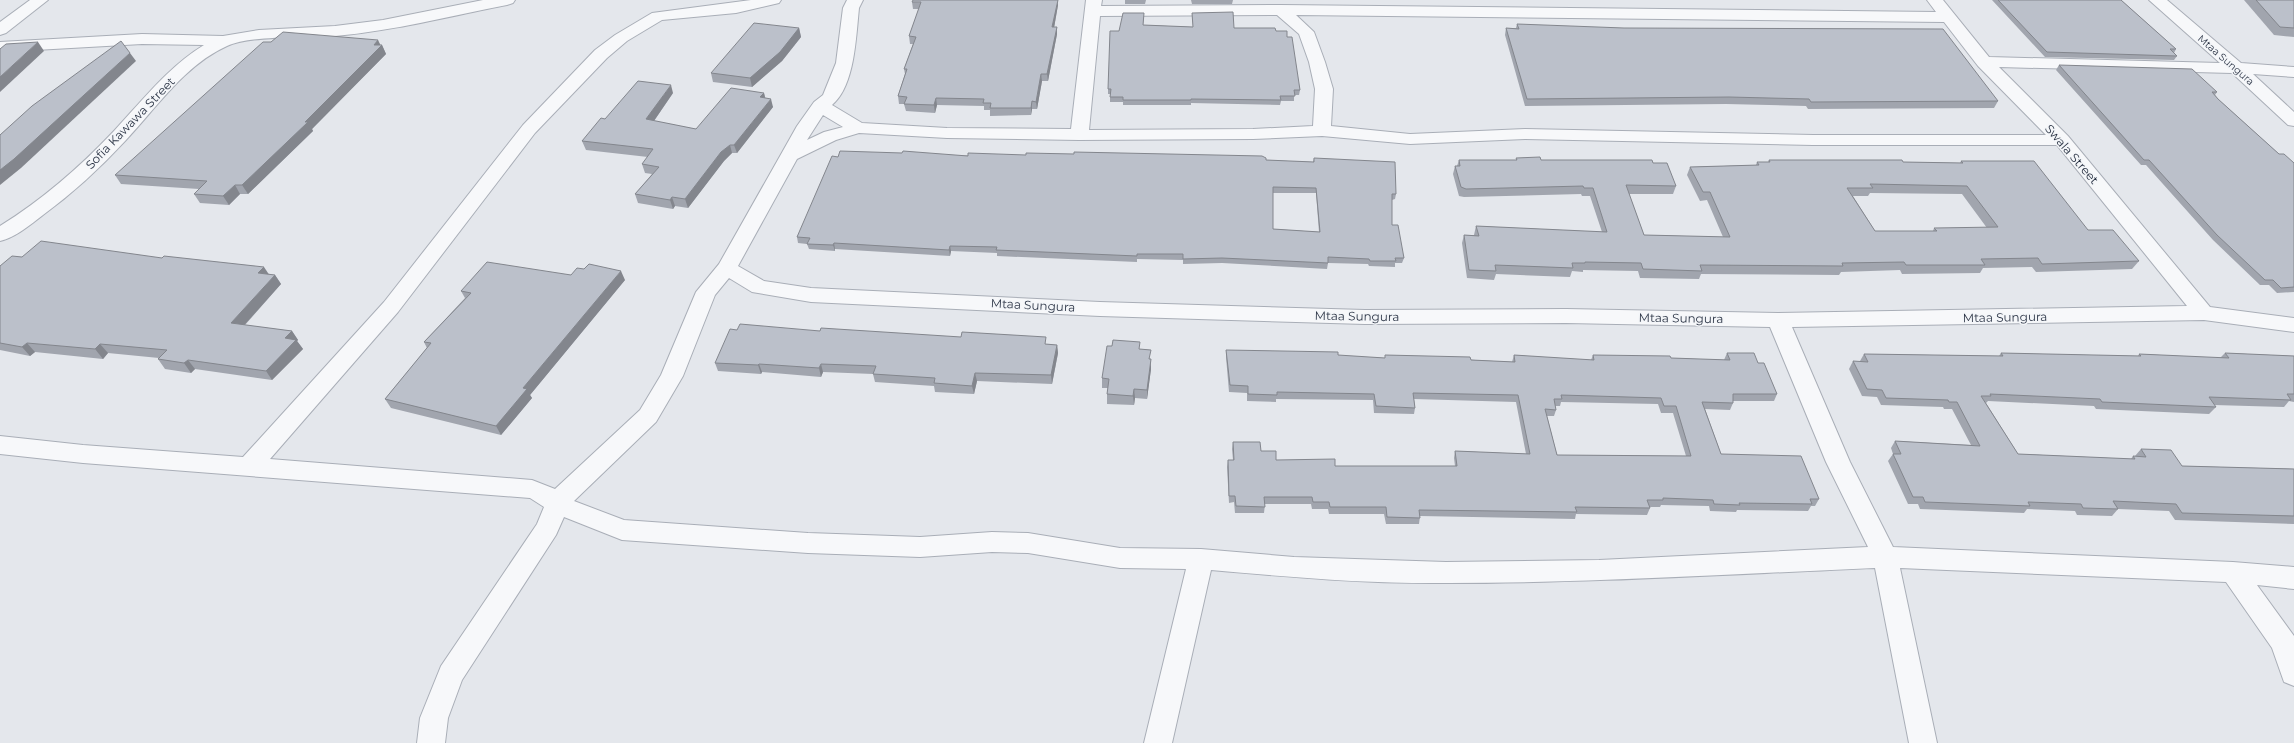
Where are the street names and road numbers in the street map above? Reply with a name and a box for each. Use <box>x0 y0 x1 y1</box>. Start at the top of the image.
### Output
street label: Mtaa Sungura <box>2195 32 2257 88</box>
street label: Sofia Kawawa Street <box>82 74 178 172</box>
street label: Swala Street <box>2042 121 2102 187</box>
street label: Mtaa Sungura <box>990 295 1076 315</box>
street label: Mtaa Sungura <box>1315 308 1399 324</box>
street label: Mtaa Sungura <box>1963 309 2047 325</box>
street label: Mtaa Sungura <box>1639 310 1723 326</box>

